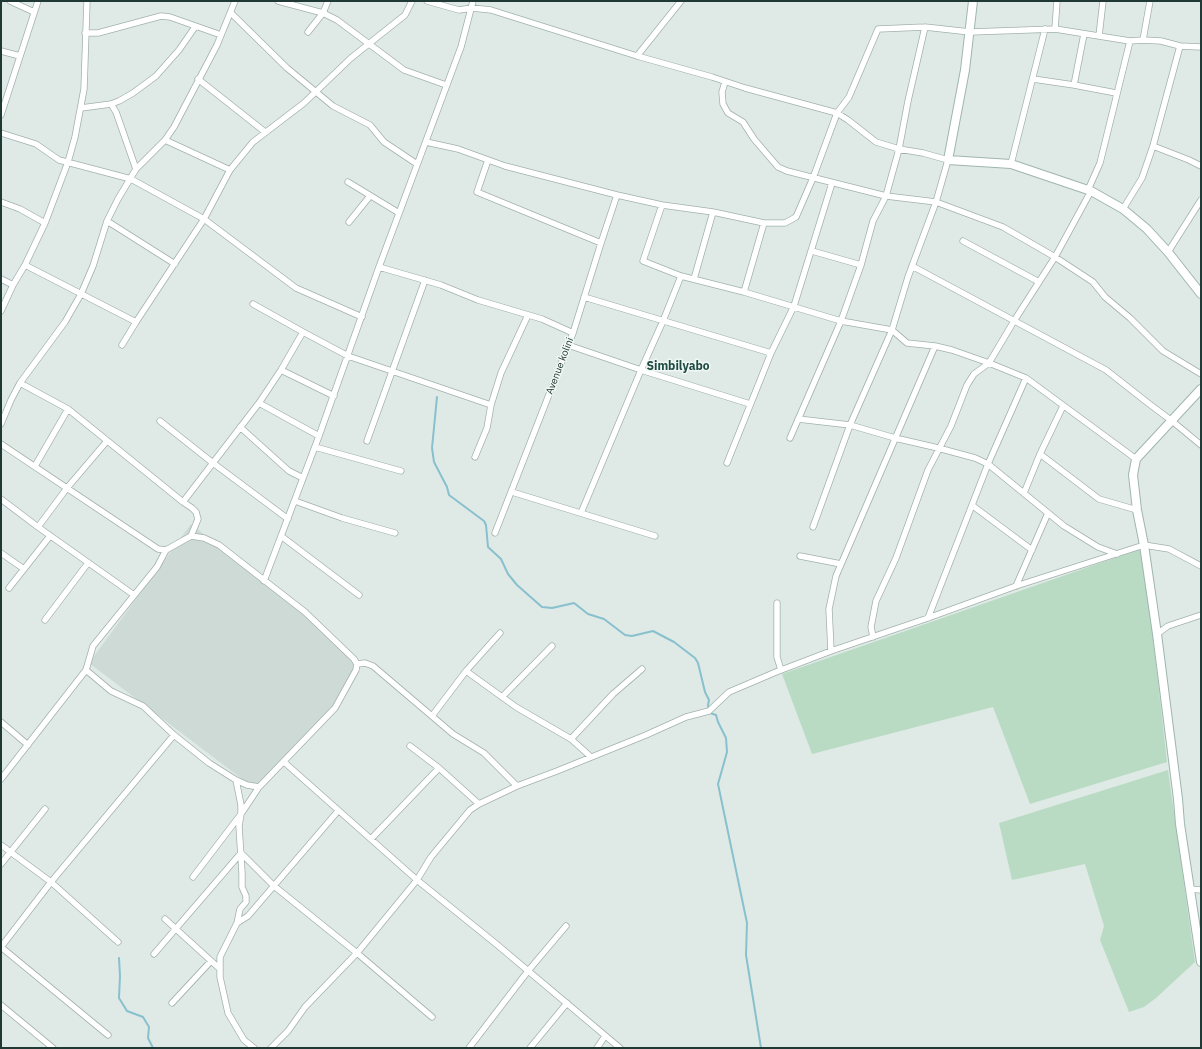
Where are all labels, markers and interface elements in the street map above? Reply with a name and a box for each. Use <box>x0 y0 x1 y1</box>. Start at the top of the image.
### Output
street label: Avenue kolini <box>544 336 576 396</box>
district label: Simbilyabo <box>646 360 710 374</box>

